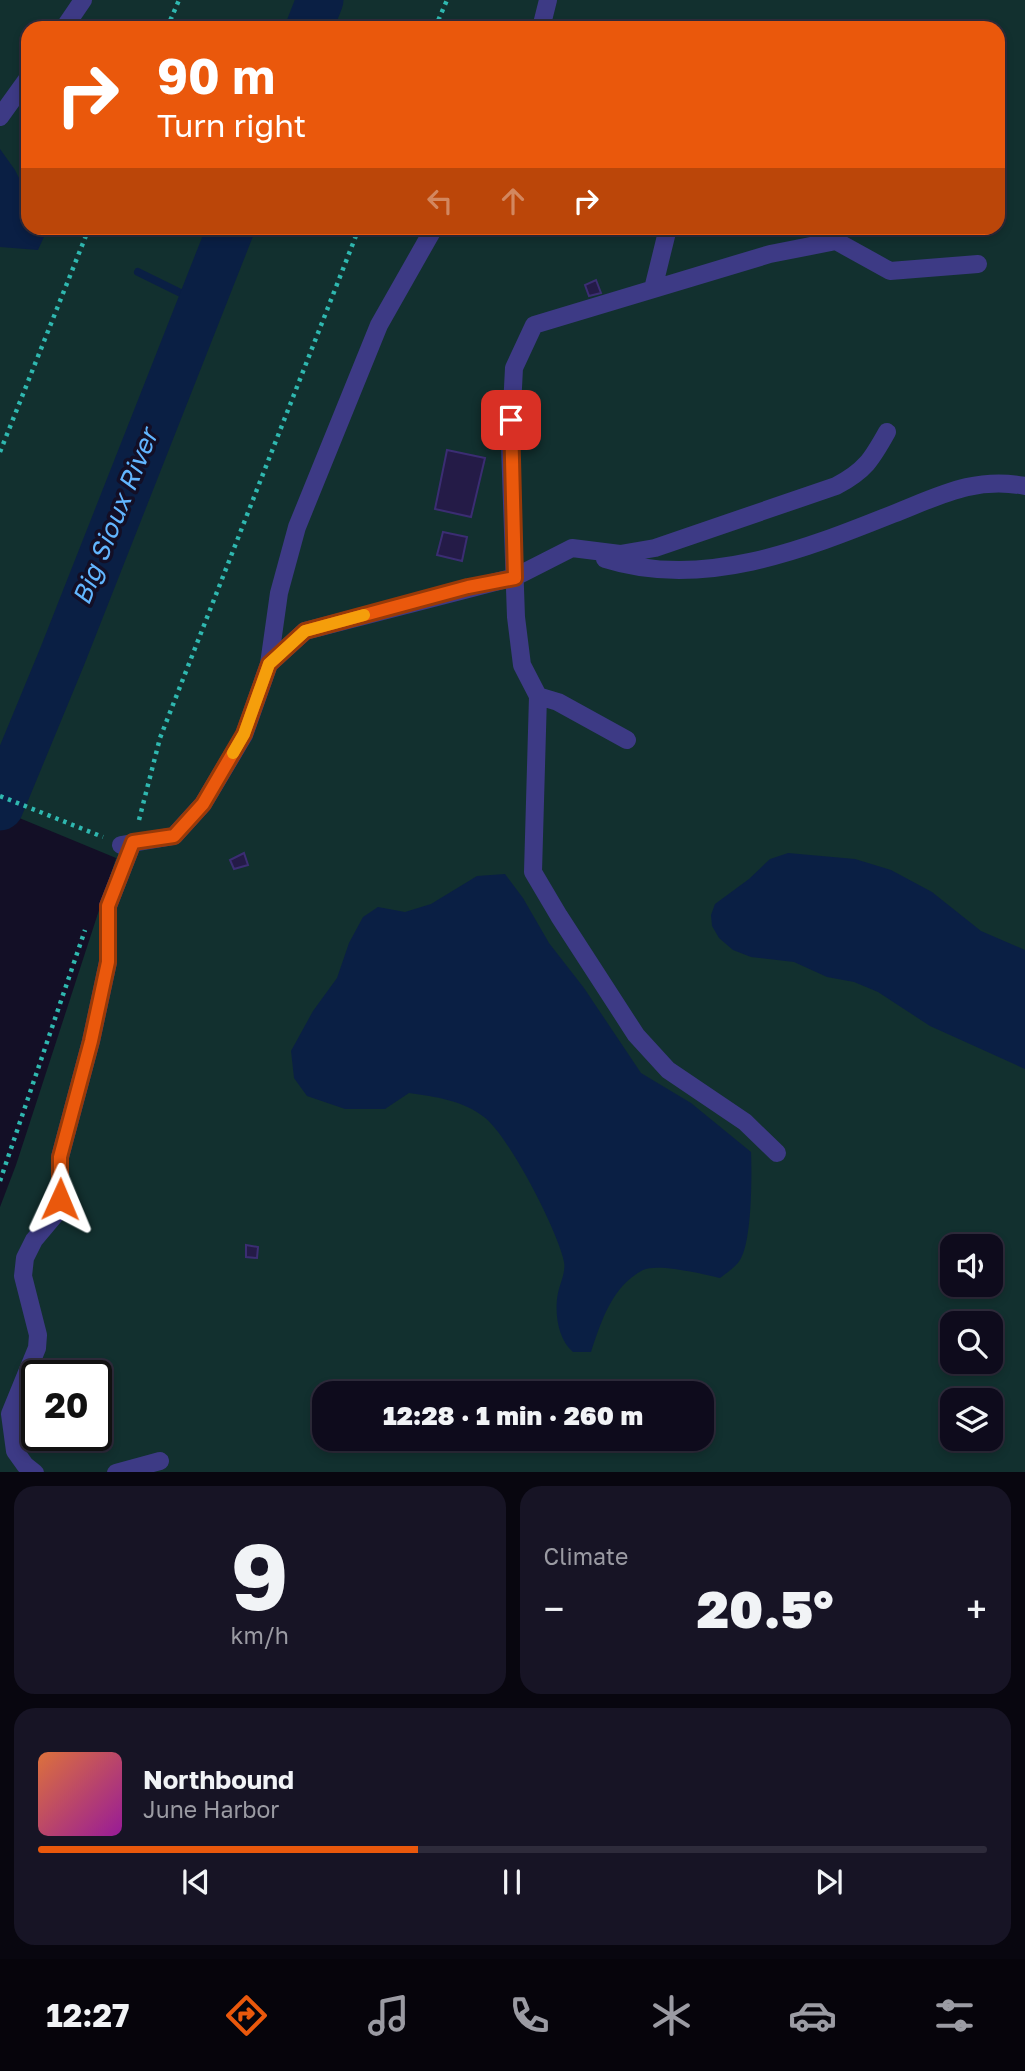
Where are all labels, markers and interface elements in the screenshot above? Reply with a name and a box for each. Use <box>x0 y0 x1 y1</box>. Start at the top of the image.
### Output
text: 90 m <box>157 46 275 105</box>
icon: right <box>42 49 133 140</box>
text: Turn right <box>157 106 306 144</box>
icon: left <box>421 182 459 220</box>
icon: ahead <box>494 182 532 220</box>
icon: right <box>567 182 605 220</box>
pin <box>481 390 541 450</box>
icon: arrive <box>492 401 530 439</box>
water label: Big Sioux River <box>65 421 165 609</box>
position arrow <box>23 1162 97 1236</box>
map controls <box>940 1234 1003 1451</box>
button: sound <box>940 1234 1003 1297</box>
button: search <box>940 1311 1003 1374</box>
speed limit sign: 20 <box>21 1360 112 1451</box>
button: layers <box>940 1388 1003 1451</box>
text: 12:28 · 1 min · 260 m <box>383 1400 643 1431</box>
text: 9 <box>231 1521 289 1630</box>
text: Climate <box>544 1542 628 1570</box>
text: 20.5° <box>697 1577 834 1639</box>
text: − <box>544 1586 564 1631</box>
text: + <box>966 1586 987 1631</box>
text: km/h <box>230 1621 289 1649</box>
text: Northbound <box>143 1764 294 1795</box>
text: June Harbor <box>143 1795 279 1823</box>
icon: previous <box>177 1863 215 1901</box>
icon: pause <box>493 1863 531 1901</box>
icon: next <box>810 1863 848 1901</box>
icon: directions <box>222 1991 271 2040</box>
icon: music <box>364 1991 413 2040</box>
icon: phone <box>505 1991 554 2040</box>
icon: climate <box>647 1991 696 2040</box>
icon: car <box>788 1991 837 2040</box>
icon: filters <box>930 1991 979 2040</box>
text: 12:27 <box>46 1996 129 2034</box>

